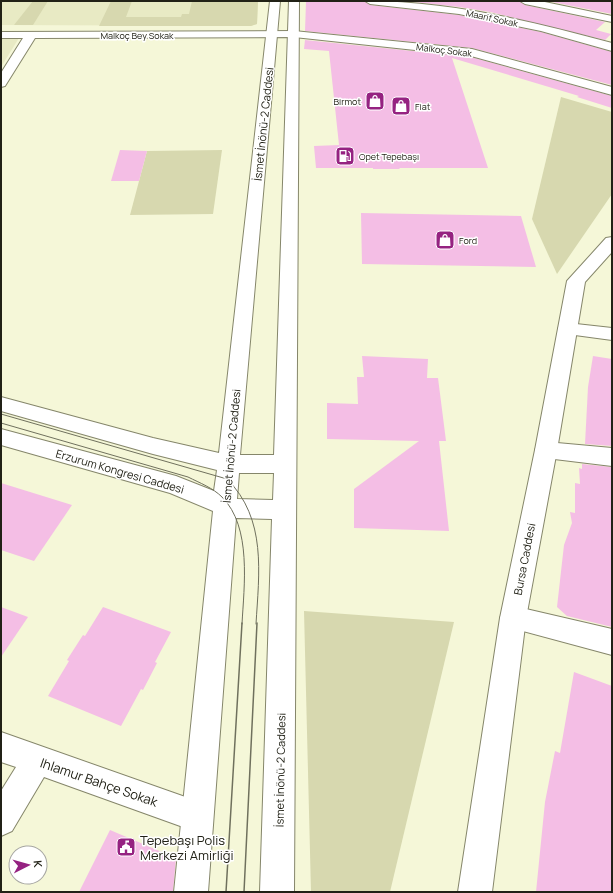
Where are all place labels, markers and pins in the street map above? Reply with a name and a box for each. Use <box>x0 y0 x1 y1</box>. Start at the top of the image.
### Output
shop icon: Birmot <box>364 90 386 112</box>
place label: Birmot <box>334 95 361 108</box>
shop icon: Fiat <box>390 95 412 117</box>
place label: Fiat <box>415 100 431 113</box>
fuel station icon: Opet Tepebaşı <box>334 145 356 167</box>
place label: Opet Tepebaşı <box>359 150 419 163</box>
shop icon: Ford <box>434 229 456 251</box>
place label: Ford <box>459 234 477 247</box>
place label: Tepebaşı Polis Merkezi Amirliği <box>140 831 233 864</box>
public building icon: Tepebaşı Polis Merkezi Amirliği <box>115 836 137 858</box>

